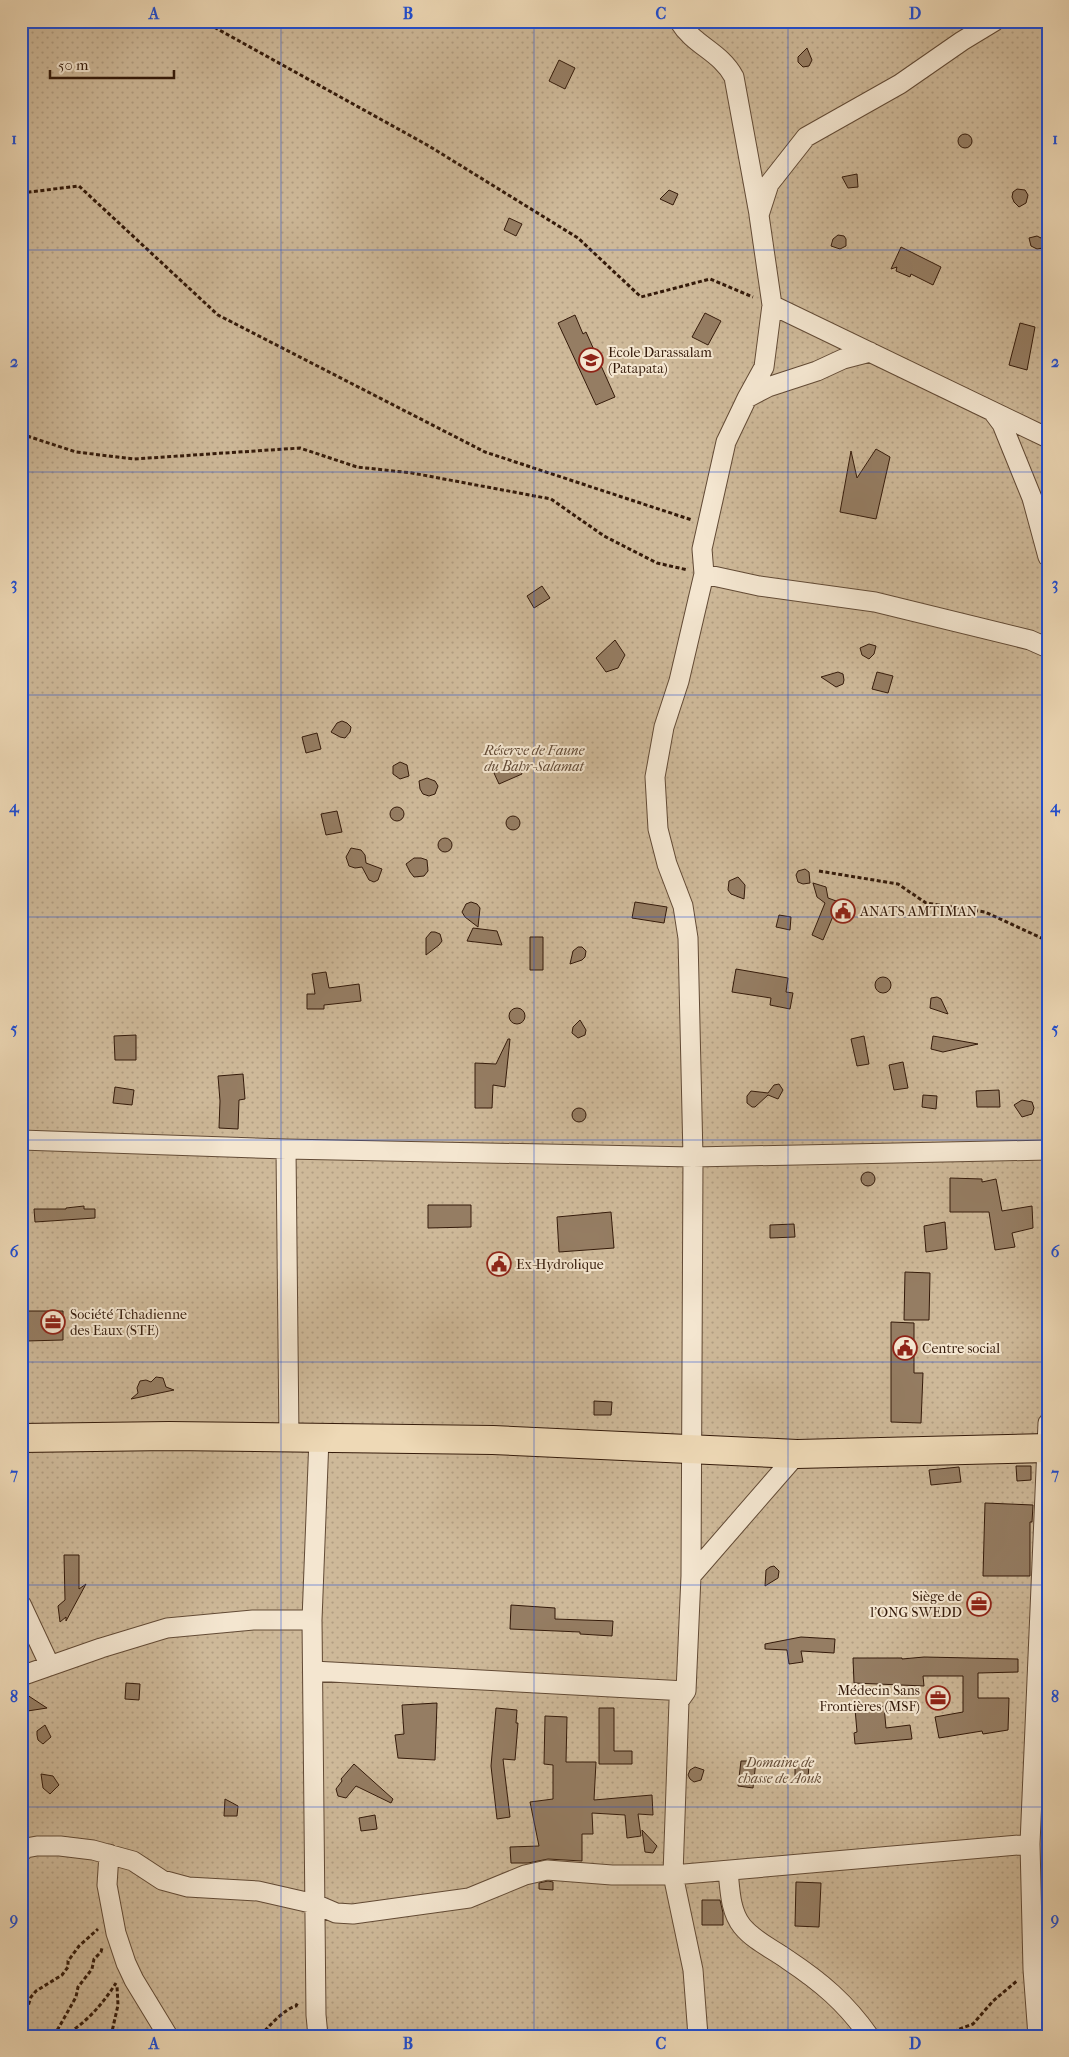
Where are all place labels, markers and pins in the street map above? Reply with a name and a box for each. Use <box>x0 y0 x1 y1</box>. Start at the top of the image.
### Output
place label: Ecole Darassalam (Patapata) <box>608 344 712 377</box>
school or university icon: Ecole Darassalam (Patapata) <box>578 347 604 373</box>
public building icon: ANATS AMTIMAN <box>830 898 856 924</box>
place label: ANATS AMTIMAN <box>859 903 978 920</box>
public building icon: Ex-Hydrolique <box>486 1251 512 1277</box>
place label: Ex-Hydrolique <box>516 1256 604 1273</box>
place label: Société Tchadienne des Eaux (STE) <box>70 1306 187 1339</box>
office icon: Société Tchadienne des Eaux (STE) <box>40 1309 66 1335</box>
public building icon: Centre social <box>892 1335 918 1361</box>
place label: Centre social <box>922 1340 1000 1357</box>
place label: Siège de l'ONG SWEDD <box>869 1588 962 1621</box>
office icon: Siège de l'ONG SWEDD <box>966 1591 992 1617</box>
place label: Médecin Sans Frontières (MSF) <box>819 1682 920 1715</box>
office icon: Médecin Sans Frontières (MSF) <box>925 1685 951 1711</box>

